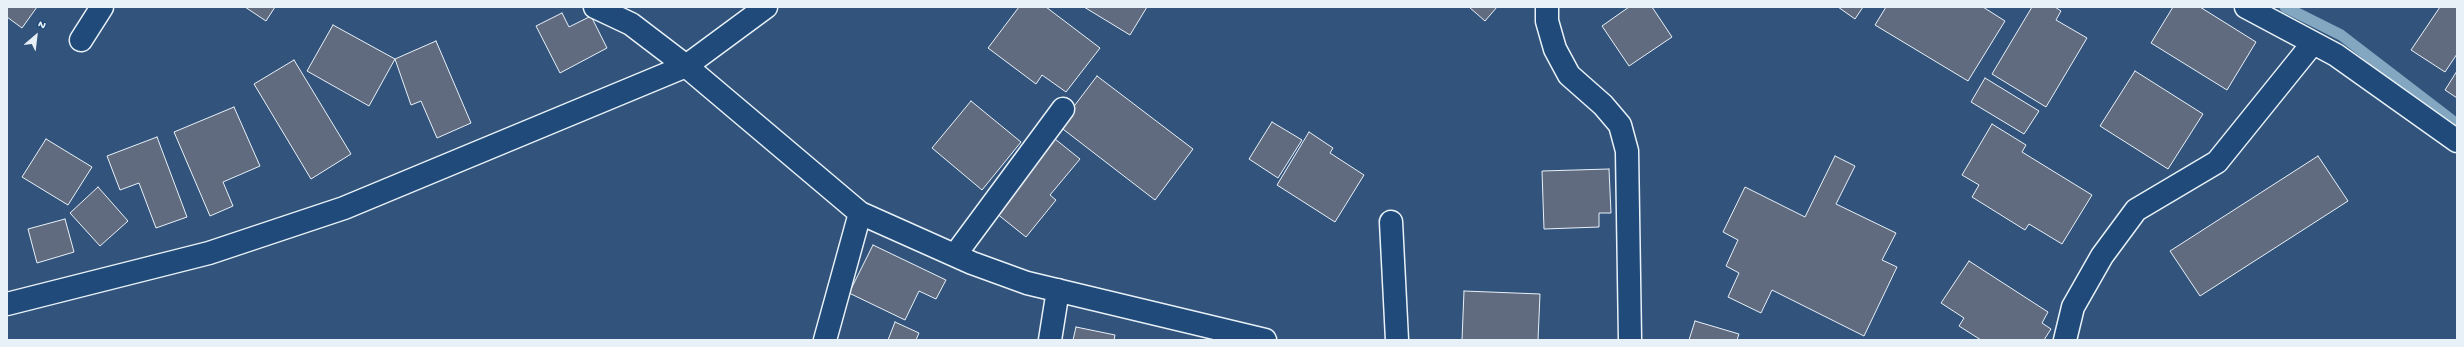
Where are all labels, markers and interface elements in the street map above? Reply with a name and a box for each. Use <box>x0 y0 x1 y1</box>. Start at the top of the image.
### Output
north arrow <box>16 16 56 56</box>
text: N <box>36 18 48 32</box>

